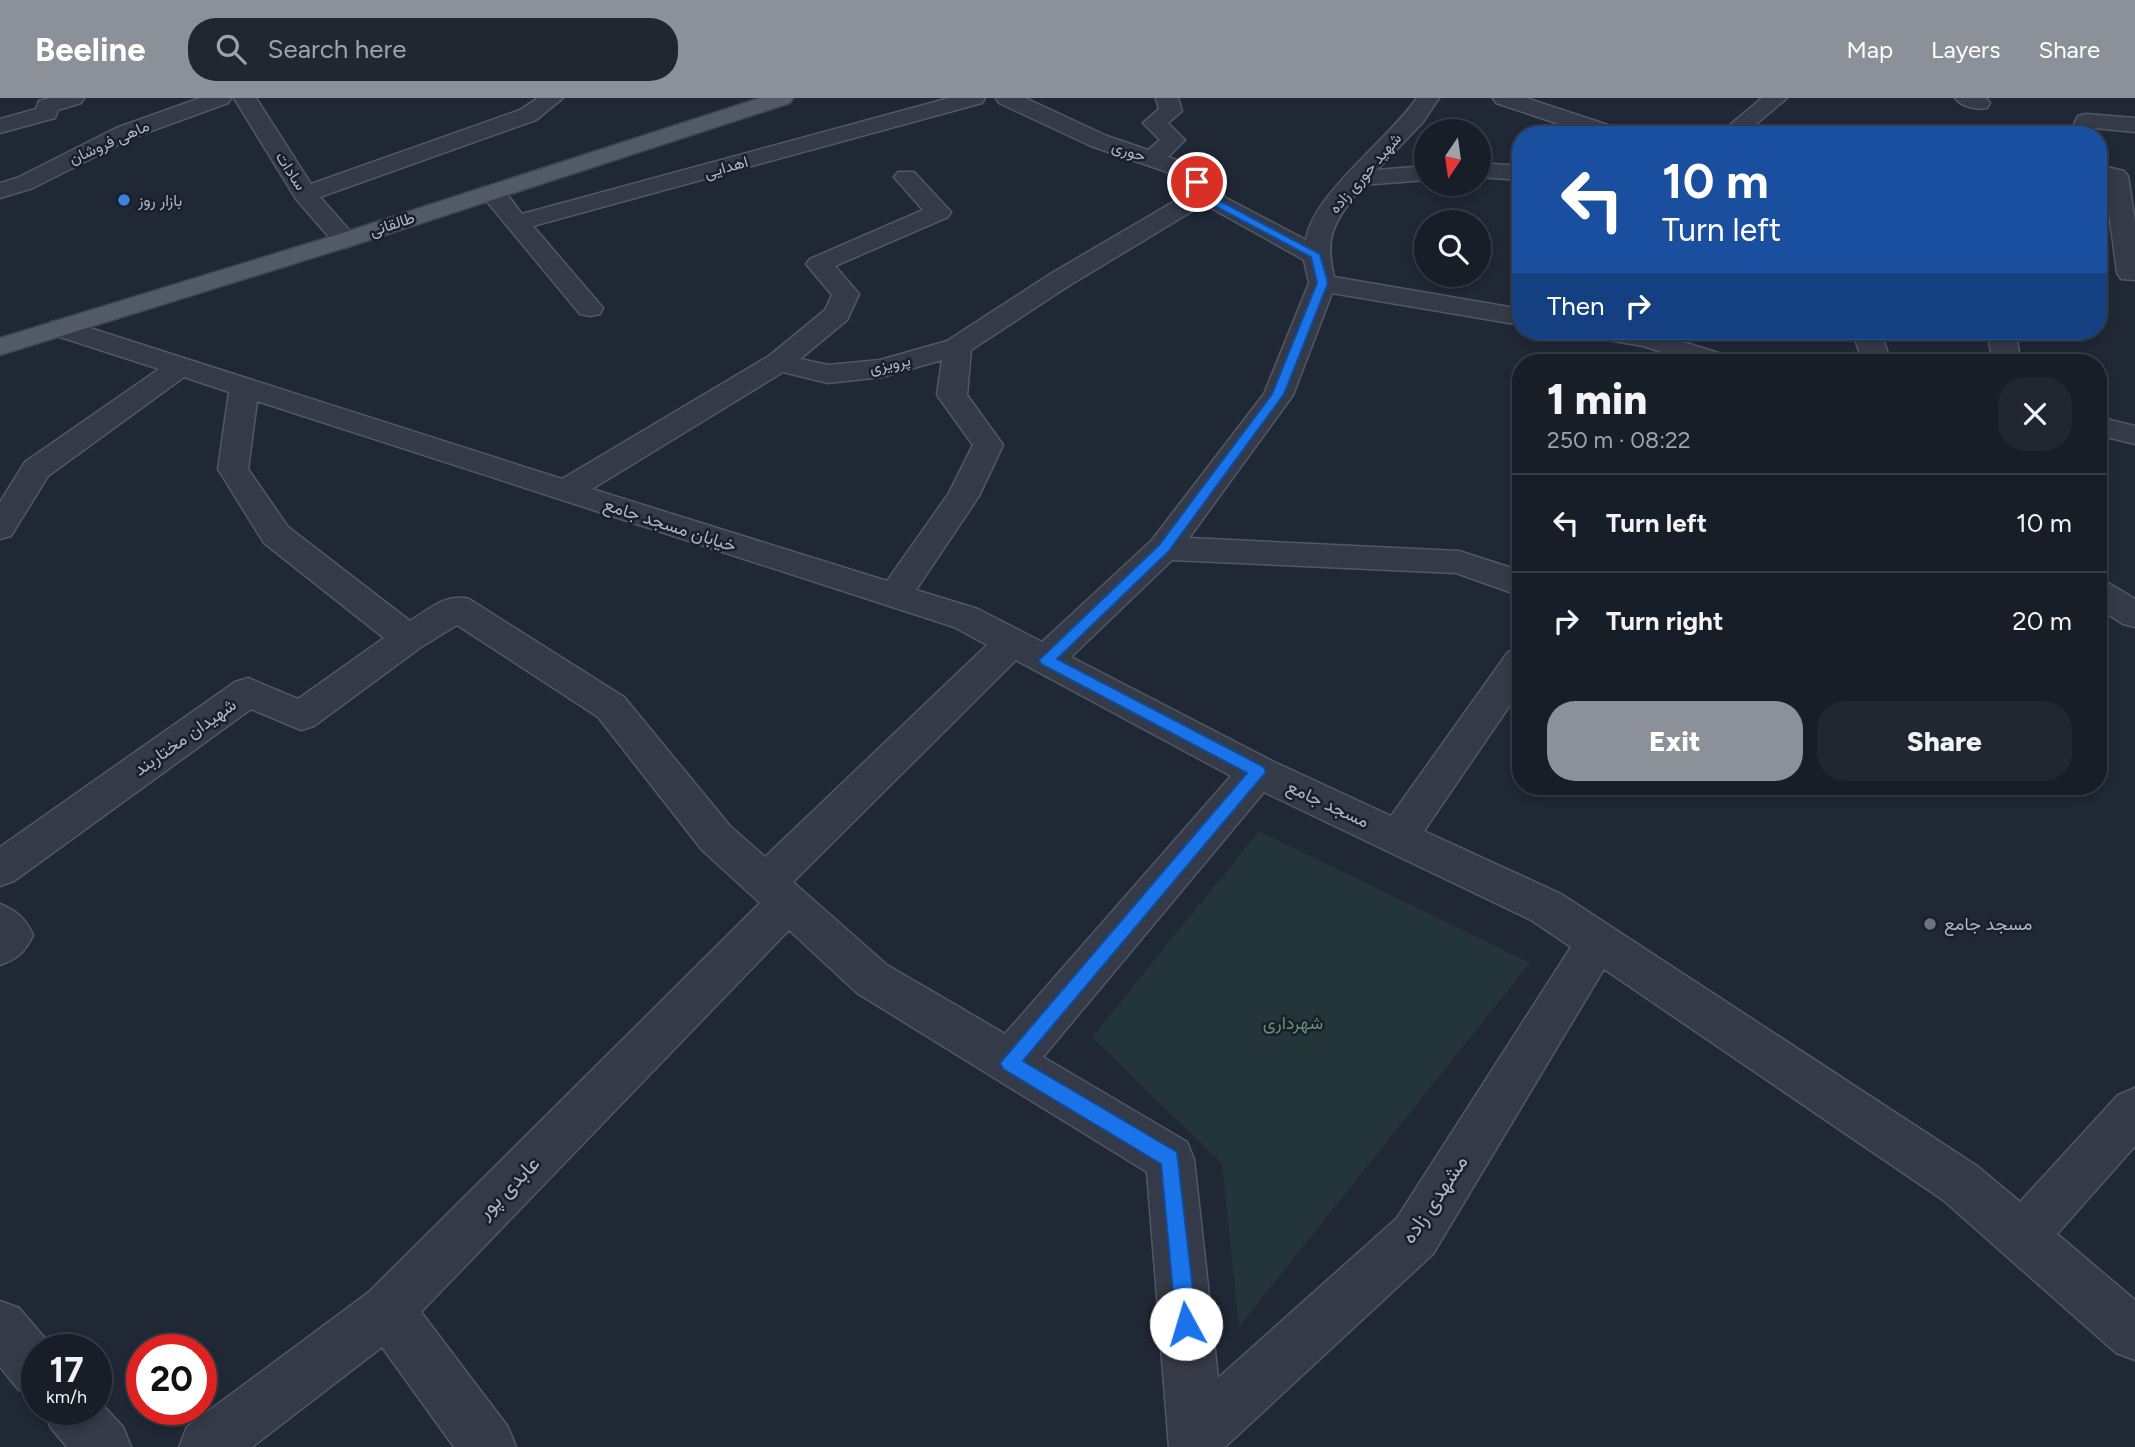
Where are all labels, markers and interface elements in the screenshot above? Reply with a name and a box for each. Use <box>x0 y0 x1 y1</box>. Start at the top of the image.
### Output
search box <box>188 18 678 81</box>
text: Beeline <box>35 30 146 69</box>
icon: search <box>212 30 250 68</box>
text: Search here <box>268 33 406 65</box>
text: Map <box>1846 35 1893 64</box>
text: Layers <box>1931 35 2000 64</box>
text: Share <box>2038 35 2100 64</box>
street label: ماهی فروشان <box>66 116 153 169</box>
north arrow <box>1414 119 1491 196</box>
map controls <box>1414 119 1491 287</box>
street label: شهید حوری زاده <box>1325 129 1406 218</box>
street label: حوری <box>1109 136 1149 167</box>
street label: سادات <box>272 148 310 194</box>
text: 10 m <box>1662 151 1769 210</box>
street label: اهدایی <box>702 152 750 183</box>
pin <box>1167 152 1227 212</box>
icon: left <box>1547 154 1638 245</box>
icon: arrive <box>1178 163 1216 201</box>
place label: بازار روز <box>137 191 182 211</box>
marker: بازار روز <box>116 192 132 208</box>
street label: طالقانی <box>367 208 417 241</box>
button: search <box>1414 210 1491 287</box>
text: Turn left <box>1662 211 1781 249</box>
icon: right <box>1619 287 1657 325</box>
text: Then <box>1547 290 1605 322</box>
street label: پرویزی <box>868 350 913 380</box>
text: 1 min <box>1547 374 1647 425</box>
button: close <box>1998 377 2072 451</box>
text: 250 m · 08:22 <box>1547 426 1691 454</box>
street label: خیابان مسجد جامع <box>601 493 739 558</box>
icon: left <box>1547 504 1585 542</box>
text: Turn left <box>1606 507 1707 539</box>
text: 10 m <box>2016 507 2072 539</box>
icon: right <box>1547 602 1585 640</box>
text: Turn right <box>1606 605 1723 637</box>
text: 20 m <box>2012 605 2072 637</box>
street label: شهیدان مختاربند <box>129 694 241 780</box>
button: Exit <box>1547 701 1803 781</box>
button: Share <box>1817 701 2072 781</box>
street label: مسجد جامع <box>1283 775 1373 834</box>
place label: مسجد جامع <box>1944 913 2032 936</box>
marker: مسجد جامع <box>1922 916 1938 932</box>
park label: شهرداری <box>1263 1012 1323 1034</box>
street label: مشهدی زاده <box>1395 1150 1473 1248</box>
street label: عابدی پور <box>471 1151 546 1226</box>
position arrow <box>1149 1287 1223 1361</box>
speed limit sign: 20 <box>126 1334 217 1425</box>
text: 17 <box>49 1349 84 1391</box>
text: km/h <box>46 1386 87 1408</box>

